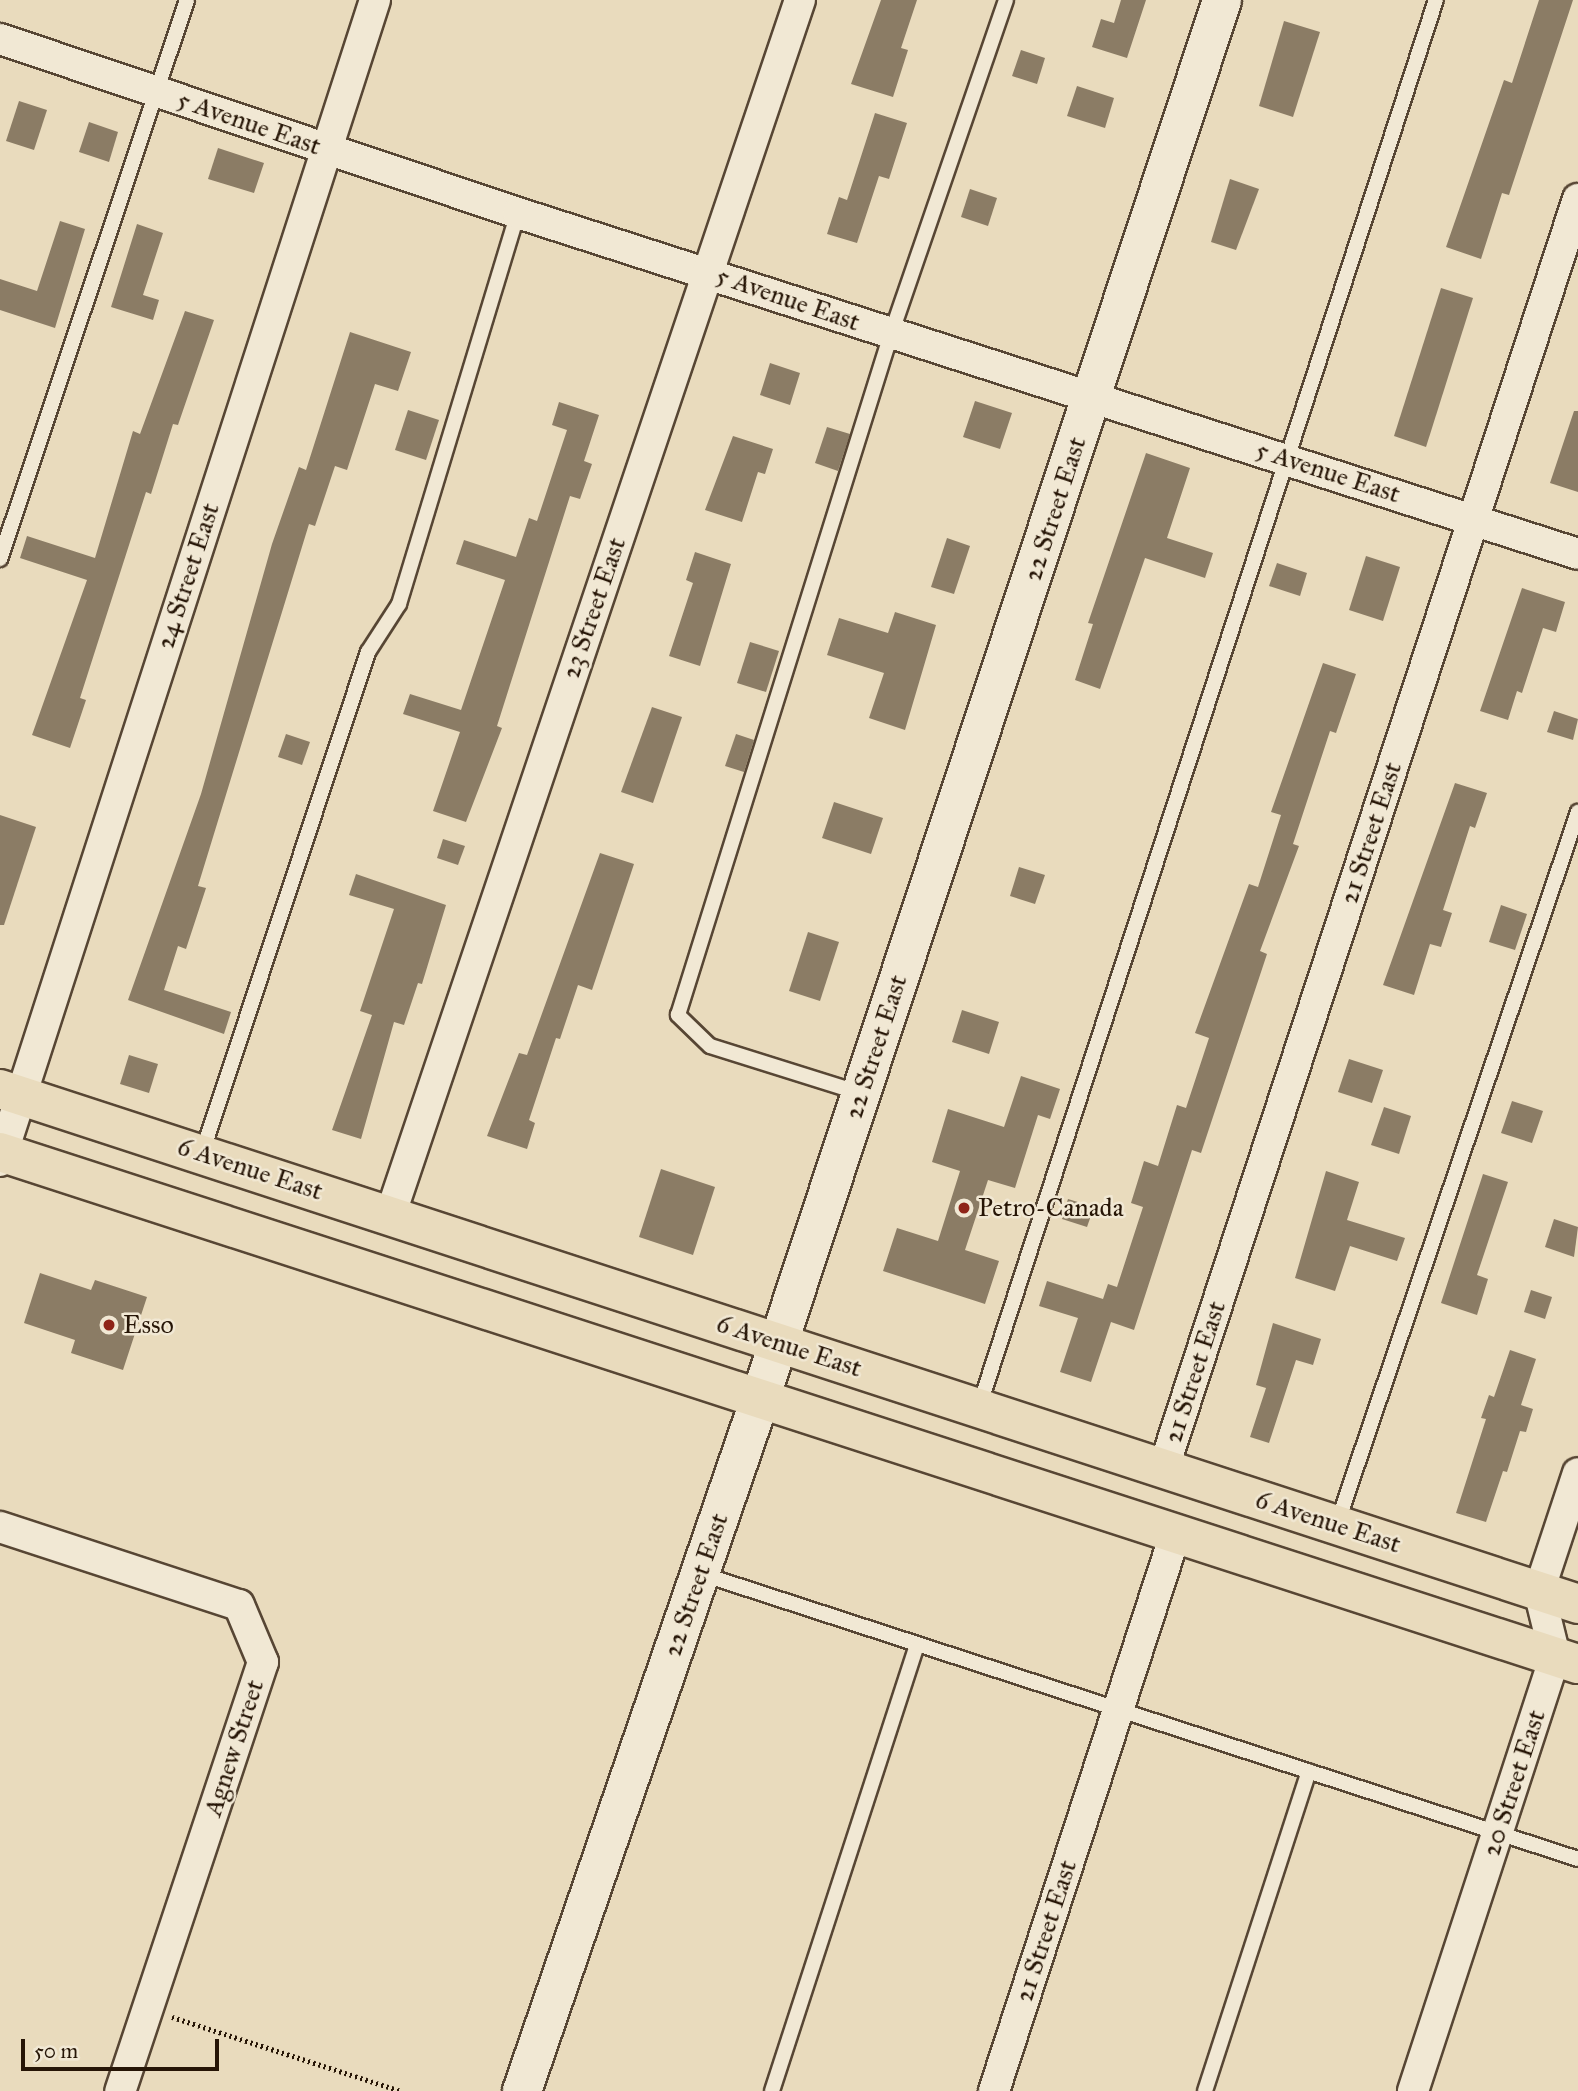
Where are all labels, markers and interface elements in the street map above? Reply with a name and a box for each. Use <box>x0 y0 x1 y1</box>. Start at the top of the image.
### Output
street label: 5 Avenue East <box>173 84 325 162</box>
street label: 5 Avenue East <box>712 260 864 338</box>
street label: 22 Street East <box>1017 433 1093 585</box>
street label: 5 Avenue East <box>1252 434 1404 510</box>
street label: 24 Street East <box>150 499 226 653</box>
street label: 23 Street East <box>555 533 633 683</box>
street label: 21 Street East <box>1333 758 1409 908</box>
street label: 22 Street East <box>838 971 914 1123</box>
street label: 6 Avenue East <box>173 1131 327 1207</box>
place label: Petro-Canada <box>978 1192 1124 1224</box>
marker: Petro-Canada <box>956 1200 972 1216</box>
street label: 21 Street East <box>1157 1297 1233 1447</box>
street label: 6 Avenue East <box>712 1308 866 1384</box>
place label: Esso <box>123 1309 174 1341</box>
marker: Esso <box>101 1317 117 1333</box>
street label: 6 Avenue East <box>1251 1484 1405 1560</box>
street label: 22 Street East <box>657 1509 735 1661</box>
street label: Agnew Street <box>197 1676 271 1820</box>
street label: 20 Street East <box>1476 1706 1552 1860</box>
street label: 21 Street East <box>1008 1856 1084 2006</box>
scale bar <box>24 2024 222 2068</box>
text: 50 m <box>34 2038 78 2064</box>

